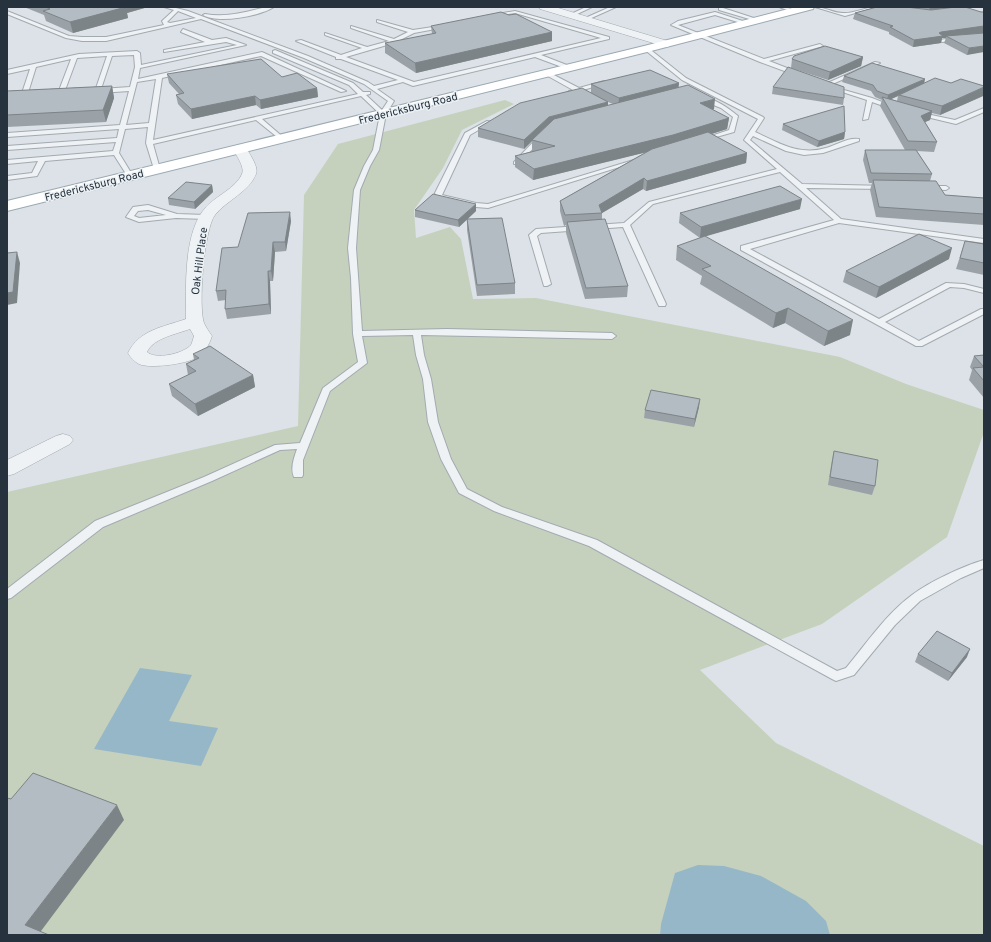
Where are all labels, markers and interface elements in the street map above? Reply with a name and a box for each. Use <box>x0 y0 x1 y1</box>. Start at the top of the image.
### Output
street label: Fredericksburg Road <box>357 90 459 128</box>
street label: Fredericksburg Road <box>43 167 145 205</box>
street label: Oak Hill Place <box>189 226 211 296</box>

